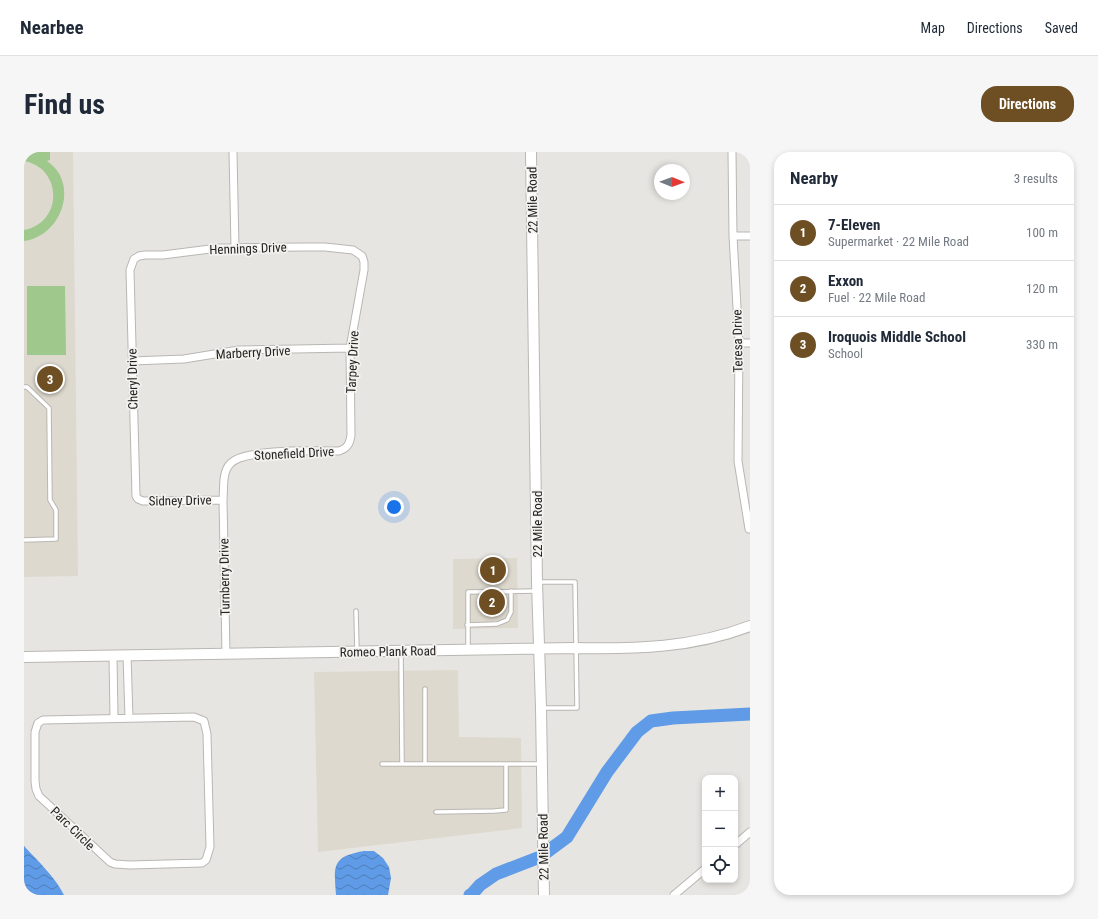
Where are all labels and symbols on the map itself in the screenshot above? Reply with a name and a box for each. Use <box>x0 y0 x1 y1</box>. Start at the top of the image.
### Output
north arrow <box>654 164 690 200</box>
street label: 22 Mile Road <box>524 166 541 234</box>
street label: Hennings Drive <box>209 240 287 257</box>
street label: Teresa Drive <box>729 309 746 373</box>
street label: Tarpey Drive <box>343 330 362 394</box>
street label: Marberry Drive <box>215 343 291 362</box>
street label: Cheryl Drive <box>124 348 141 410</box>
pin: 3 <box>37 364 63 394</box>
street label: Stonefield Drive <box>254 444 334 463</box>
street label: 22 Mile Road <box>530 491 545 557</box>
street label: Sidney Drive <box>148 492 212 509</box>
your location <box>384 497 404 517</box>
street label: Turnberry Drive <box>216 538 233 616</box>
pin: 1 <box>480 555 506 585</box>
pin: 2 <box>479 587 505 617</box>
street label: Romeo Plank Road <box>340 643 436 660</box>
street label: Parc Circle <box>47 804 98 853</box>
street label: 22 Mile Road <box>535 813 552 881</box>

